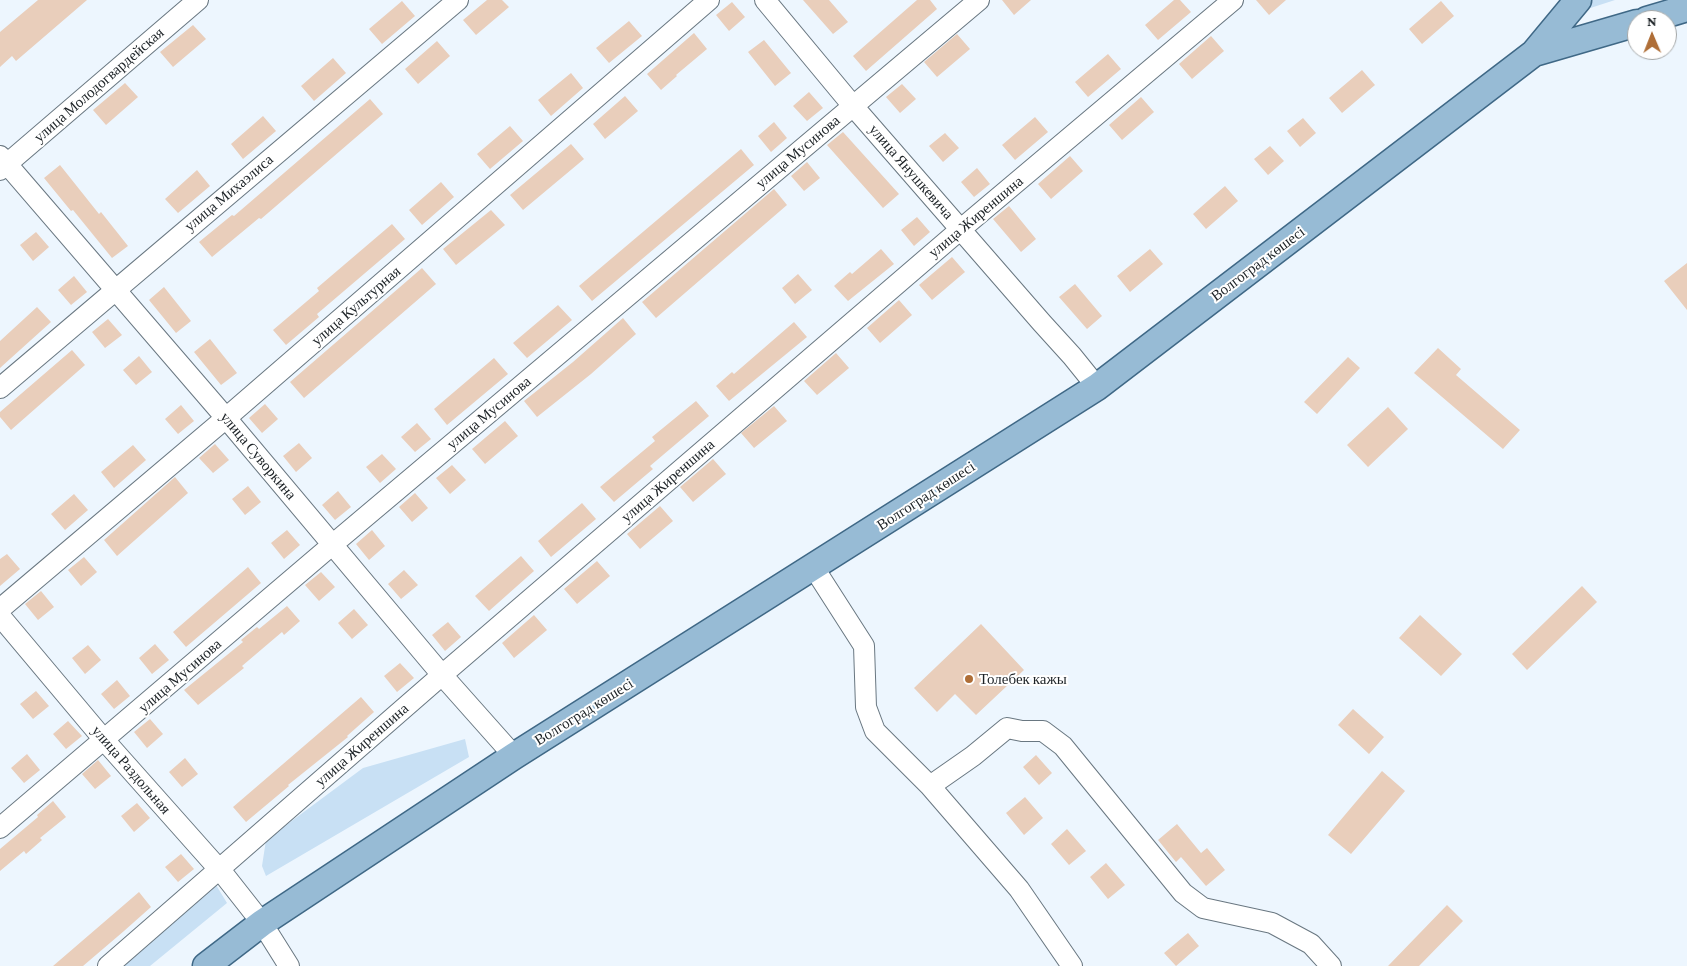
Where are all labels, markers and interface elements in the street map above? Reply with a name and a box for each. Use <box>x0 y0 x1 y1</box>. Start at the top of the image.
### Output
north arrow <box>1627 10 1677 60</box>
text: N <box>1647 13 1657 29</box>
street label: улица Молодогвардейская <box>30 24 168 146</box>
street label: улица Мусинова <box>752 112 844 192</box>
street label: улица Янушкевича <box>865 121 957 223</box>
street label: улица Михаэлиса <box>181 151 277 235</box>
street label: улица Жиреншина <box>925 172 1027 262</box>
street label: Волгоград көшесі <box>1207 223 1309 305</box>
street label: улица Культурная <box>308 262 404 350</box>
street label: улица Мусинова <box>443 373 535 453</box>
street label: улица Суворкина <box>216 408 300 504</box>
street label: улица Жиреншина <box>618 436 718 526</box>
street label: Волгоград көшесі <box>874 458 978 534</box>
street label: улица Мусинова <box>135 635 225 717</box>
place label: Толебек кажы <box>979 670 1067 688</box>
marker: Толебек кажы <box>963 673 975 685</box>
street label: Волгоград көшесі <box>531 674 637 750</box>
street label: улица Жиреншина <box>312 700 412 790</box>
street label: улица Раздольная <box>88 722 174 818</box>

